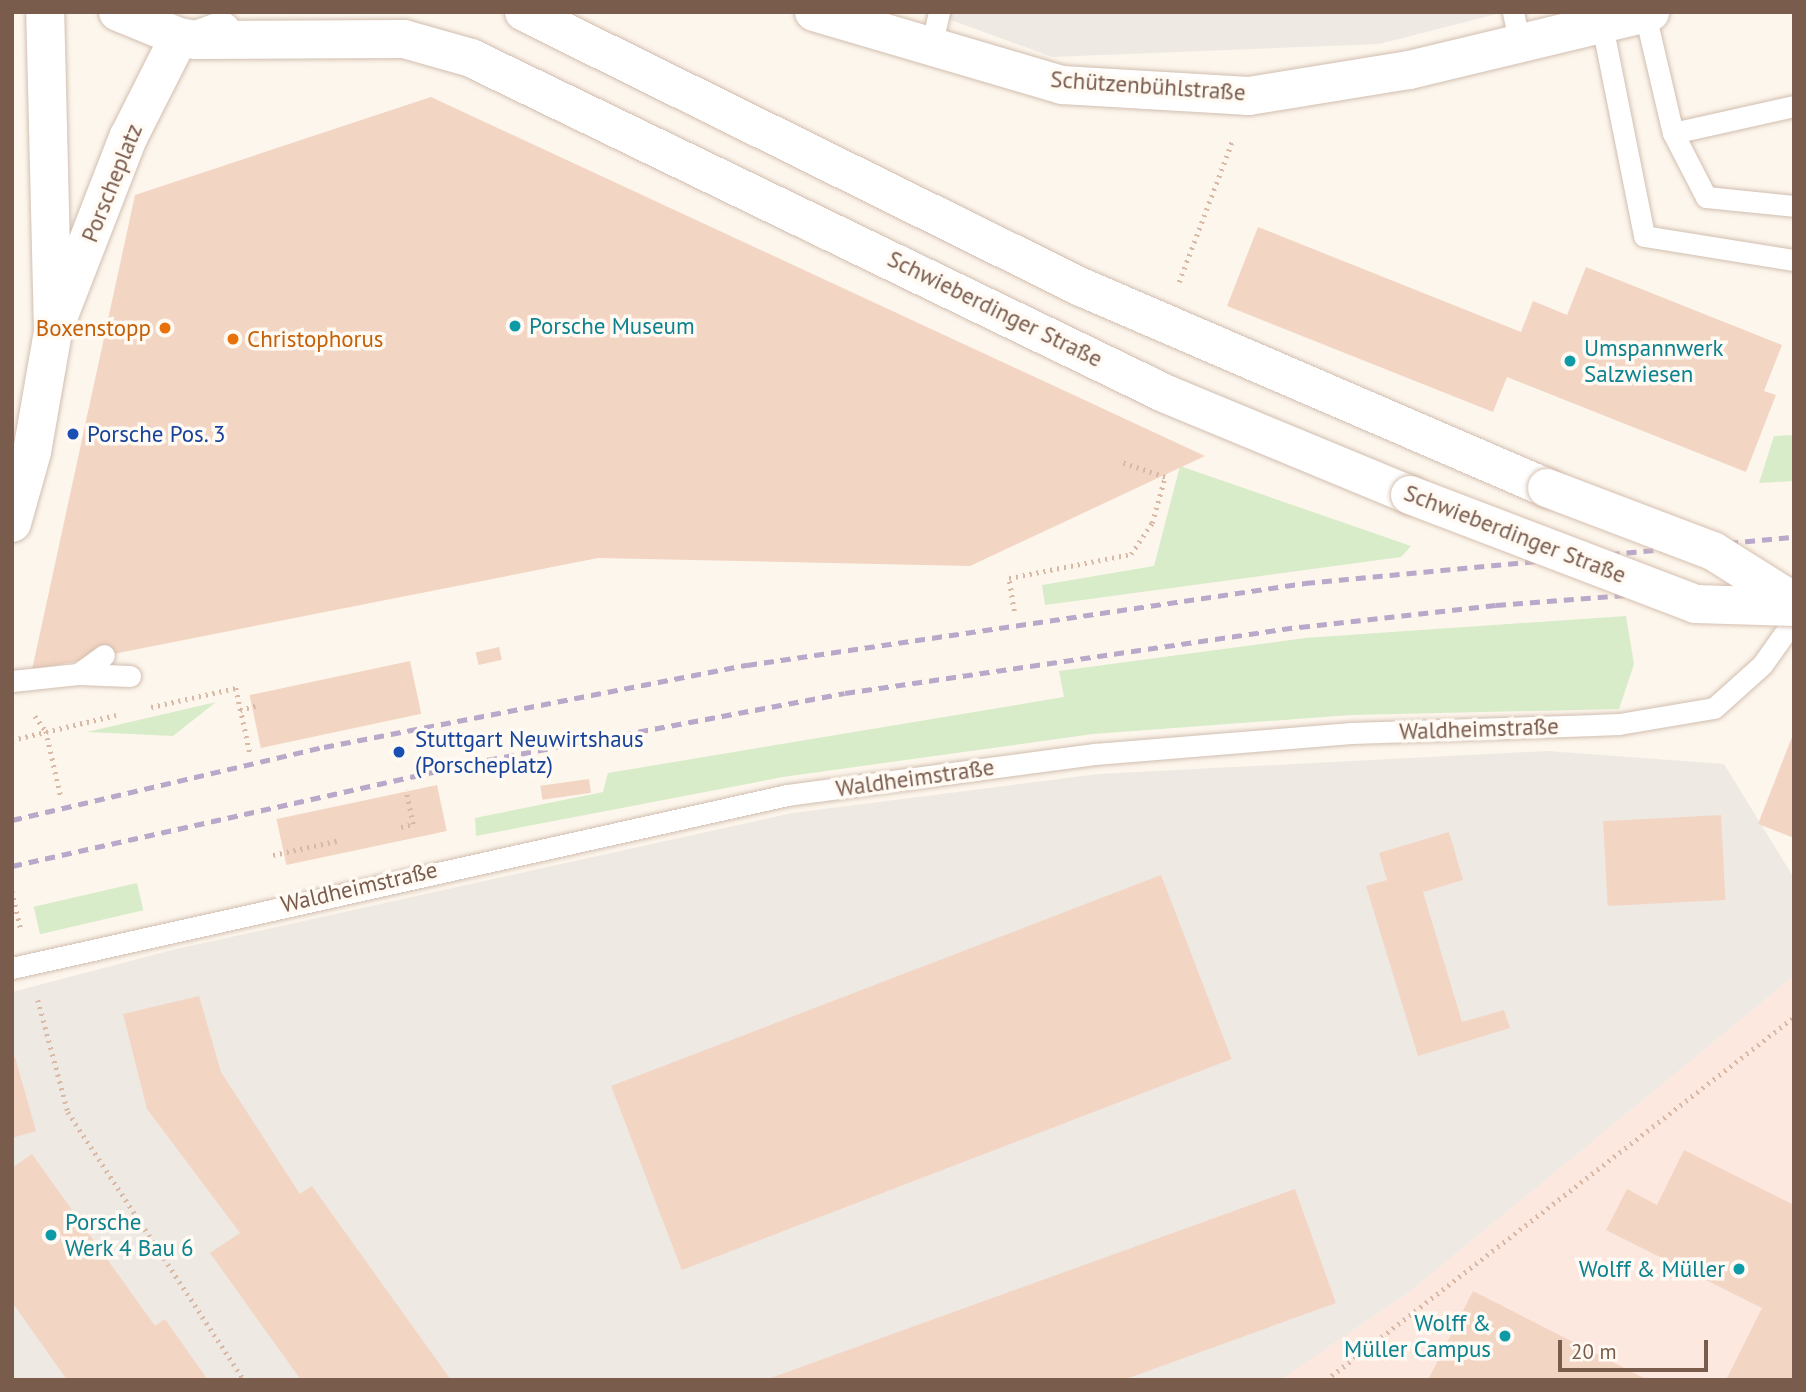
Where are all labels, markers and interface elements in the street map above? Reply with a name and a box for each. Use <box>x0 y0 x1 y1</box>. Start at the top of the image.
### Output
street label: Schützenbühlstraße <box>1049 65 1247 107</box>
street label: Porscheplatz <box>76 120 148 246</box>
street label: Schwieberdinger Straße <box>883 245 1107 373</box>
place label: Porsche Museum <box>529 312 695 340</box>
place label: Boxenstopp <box>36 314 151 342</box>
marker: Porsche Museum <box>507 318 523 334</box>
marker: Boxenstopp <box>157 320 173 336</box>
place label: Christophorus <box>247 325 384 353</box>
marker: Christophorus <box>225 331 241 347</box>
place label: Umspannwerk Salzwiesen <box>1584 334 1724 388</box>
marker: Umspannwerk Salzwiesen <box>1562 353 1578 369</box>
place label: Porsche Pos. 3 <box>87 420 227 448</box>
marker: Porsche Pos. 3 <box>65 426 81 442</box>
street label: Schwieberdinger Straße <box>1400 479 1630 589</box>
street label: Waldheimstraße <box>1399 712 1559 746</box>
place label: Stuttgart Neuwirtshaus (Porscheplatz) <box>415 725 644 779</box>
marker: Stuttgart Neuwirtshaus (Porscheplatz) <box>389 742 409 762</box>
street label: Waldheimstraße <box>834 753 996 803</box>
street label: Waldheimstraße <box>278 856 440 918</box>
place label: Porsche Werk 4 Bau 6 <box>65 1208 194 1262</box>
marker: Porsche Werk 4 Bau 6 <box>43 1227 59 1243</box>
place label: Wolff & Müller <box>1579 1255 1725 1283</box>
marker: Wolff & Müller <box>1731 1261 1747 1277</box>
place label: Wolff & Müller Campus <box>1344 1309 1491 1363</box>
scale bar <box>1561 1326 1712 1370</box>
marker: Wolff & Müller Campus <box>1497 1328 1513 1344</box>
text: 20 m <box>1571 1338 1617 1365</box>

